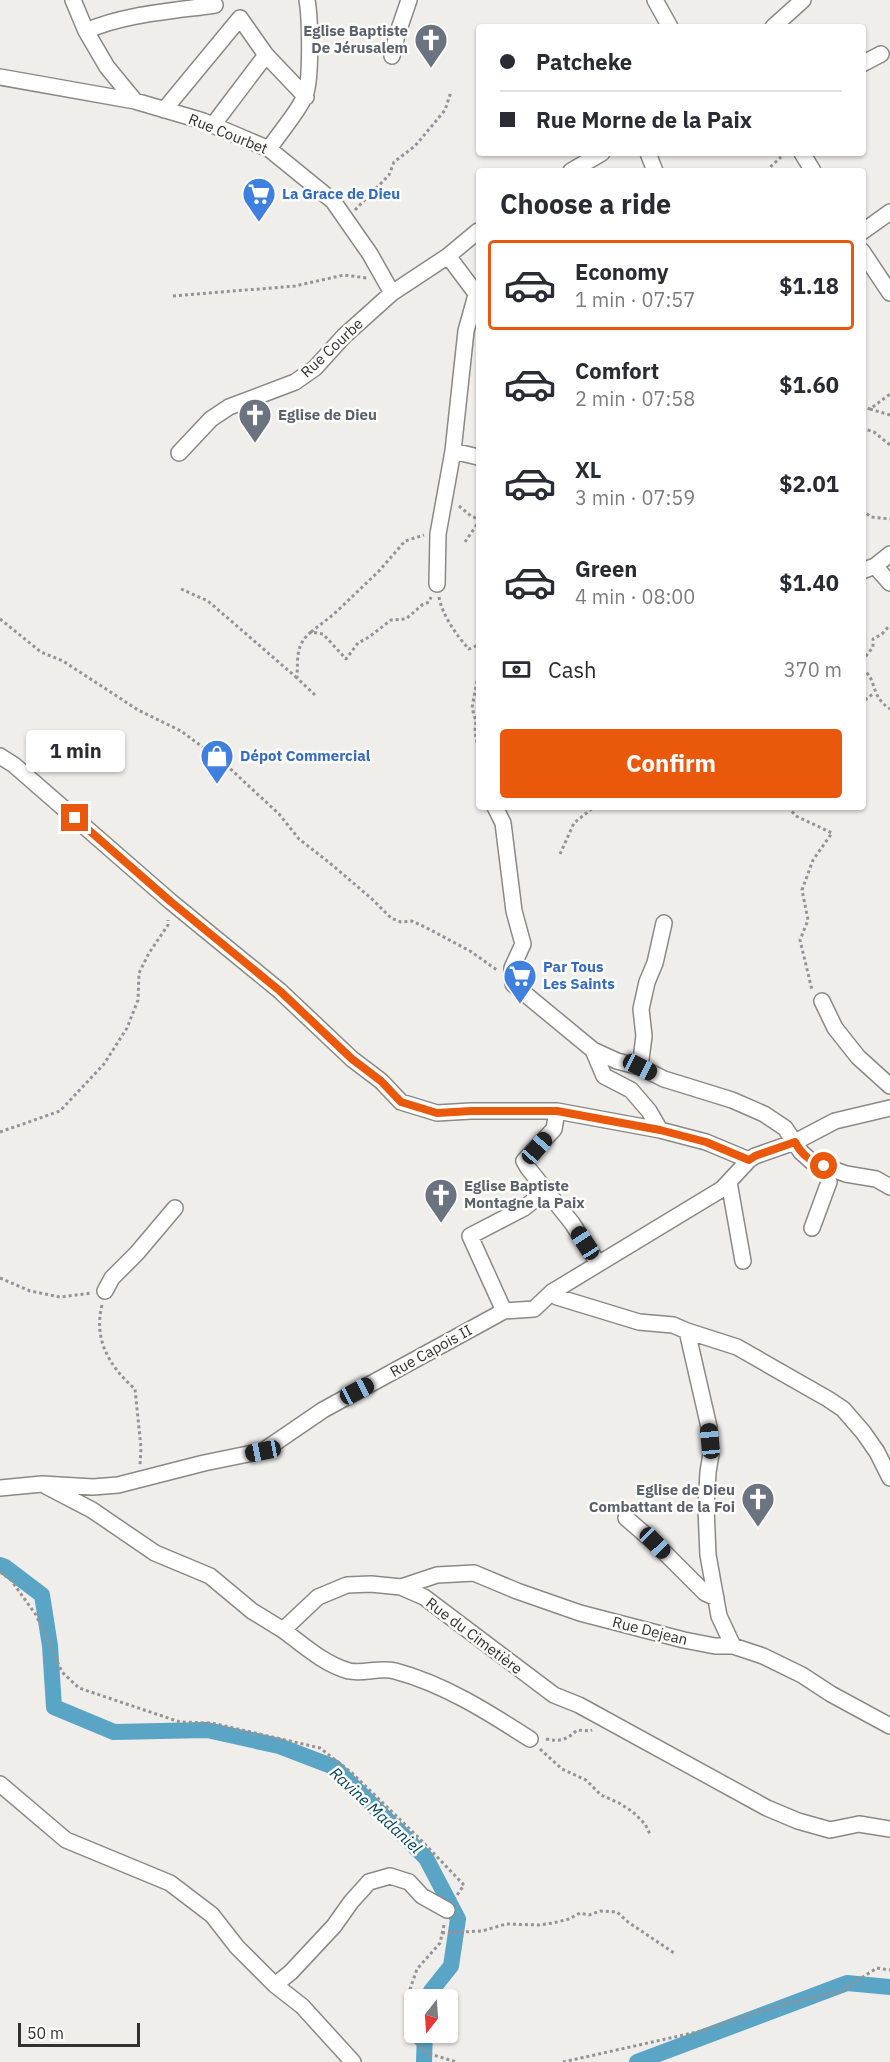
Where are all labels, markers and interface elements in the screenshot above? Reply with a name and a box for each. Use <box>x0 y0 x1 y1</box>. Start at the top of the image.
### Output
place label: Eglise Baptiste De Jérusalem <box>303 21 408 57</box>
church icon: Eglise Baptiste De Jérusalem <box>413 22 449 69</box>
text: Patcheke <box>536 47 632 76</box>
text: Rue Morne de la Paix <box>536 105 752 134</box>
street label: Rue Courbet <box>186 109 271 158</box>
supermarket icon: La Grace de Dieu <box>241 176 277 223</box>
place label: La Grace de Dieu <box>282 184 400 203</box>
text: Choose a ride <box>500 186 671 221</box>
text: Economy <box>575 257 669 286</box>
icon: car <box>503 258 557 312</box>
text: $1.18 <box>779 271 839 300</box>
text: 1 min · 07:57 <box>575 286 695 313</box>
street label: Rue Courbe <box>296 314 367 381</box>
text: Comfort <box>575 356 659 385</box>
icon: car <box>503 357 557 411</box>
text: $1.60 <box>779 370 839 399</box>
text: 2 min · 07:58 <box>575 385 695 412</box>
church icon: Eglise de Dieu <box>237 397 273 444</box>
place label: Eglise de Dieu <box>278 405 377 424</box>
text: XL <box>575 455 601 484</box>
icon: car <box>503 456 557 510</box>
text: $2.01 <box>779 469 839 498</box>
text: 3 min · 07:59 <box>575 484 695 511</box>
text: Green <box>575 554 637 583</box>
icon: car <box>503 555 557 609</box>
text: $1.40 <box>779 568 839 597</box>
text: 4 min · 08:00 <box>575 583 695 610</box>
icon: cash <box>500 653 533 686</box>
text: Cash <box>548 655 597 684</box>
text: 370 m <box>784 656 842 683</box>
button: Confirm <box>500 729 842 798</box>
callout: 1 min <box>26 731 124 773</box>
text: 1 min <box>49 737 102 764</box>
shop icon: Dépot Commercial <box>199 738 235 785</box>
place label: Dépot Commercial <box>240 746 371 765</box>
route end <box>61 804 88 831</box>
place label: Par Tous Les Saints <box>543 957 615 993</box>
supermarket icon: Par Tous Les Saints <box>502 958 538 1005</box>
car <box>620 1051 660 1083</box>
car <box>518 1129 556 1167</box>
route start <box>810 1152 837 1179</box>
place label: Eglise Baptiste Montagne la Paix <box>464 1176 585 1212</box>
church icon: Eglise Baptiste Montagne la Paix <box>423 1177 459 1224</box>
car <box>568 1223 602 1263</box>
street label: Rue Capois II <box>386 1320 475 1381</box>
car <box>337 1375 377 1407</box>
car <box>699 1422 721 1460</box>
car <box>244 1439 282 1463</box>
place label: Eglise de Dieu Combattant de la Foi <box>589 1480 735 1516</box>
church icon: Eglise de Dieu Combattant de la Foi <box>740 1481 776 1528</box>
car <box>636 1524 674 1562</box>
street label: Rue du Cimetière <box>422 1593 526 1678</box>
street label: Rue Dejean <box>611 1612 690 1649</box>
water label: Ravine Madaniel <box>326 1763 426 1858</box>
north arrow <box>404 1989 458 2043</box>
map controls <box>404 1989 458 2043</box>
scale bar <box>18 2020 140 2048</box>
text: 50 m <box>27 2023 64 2043</box>

